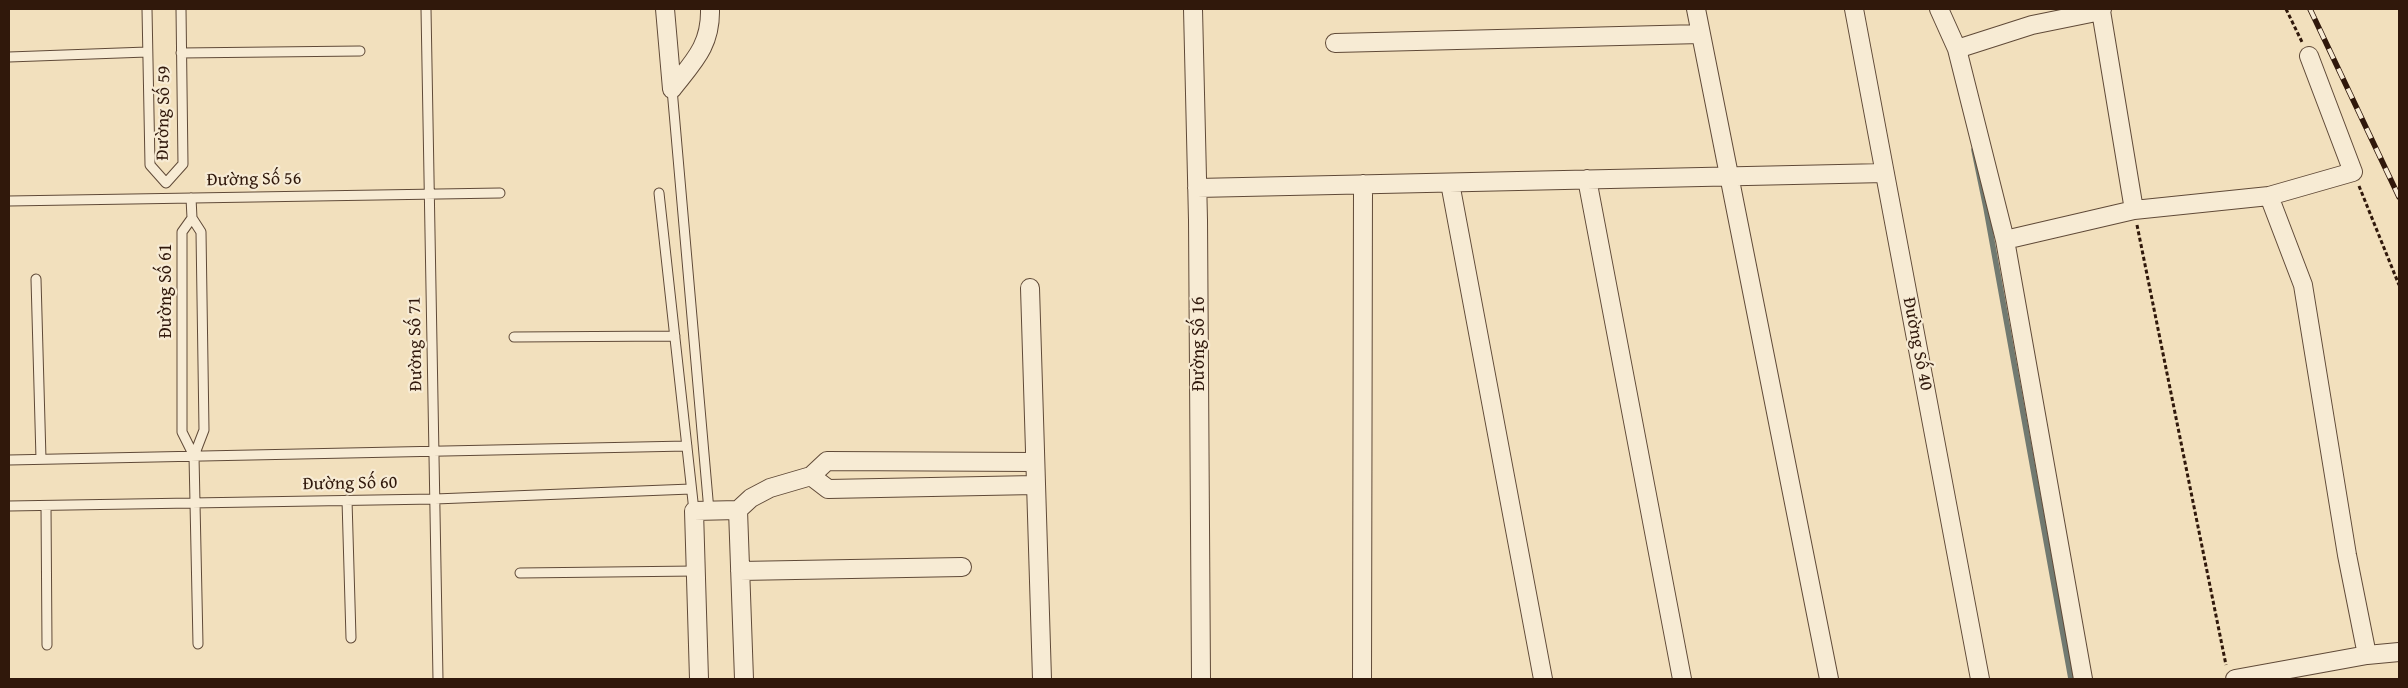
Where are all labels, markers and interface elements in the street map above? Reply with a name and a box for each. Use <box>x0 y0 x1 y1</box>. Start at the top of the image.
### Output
street label: Đường Số 59 <box>152 66 176 160</box>
street label: Đường Số 56 <box>207 168 301 192</box>
street label: Đường Số 61 <box>155 244 177 338</box>
street label: Đường Số 40 <box>1897 295 1937 393</box>
street label: Đường Số 71 <box>404 297 428 391</box>
street label: Đường Số 16 <box>1188 297 1210 391</box>
street label: Đường Số 60 <box>303 472 397 496</box>

